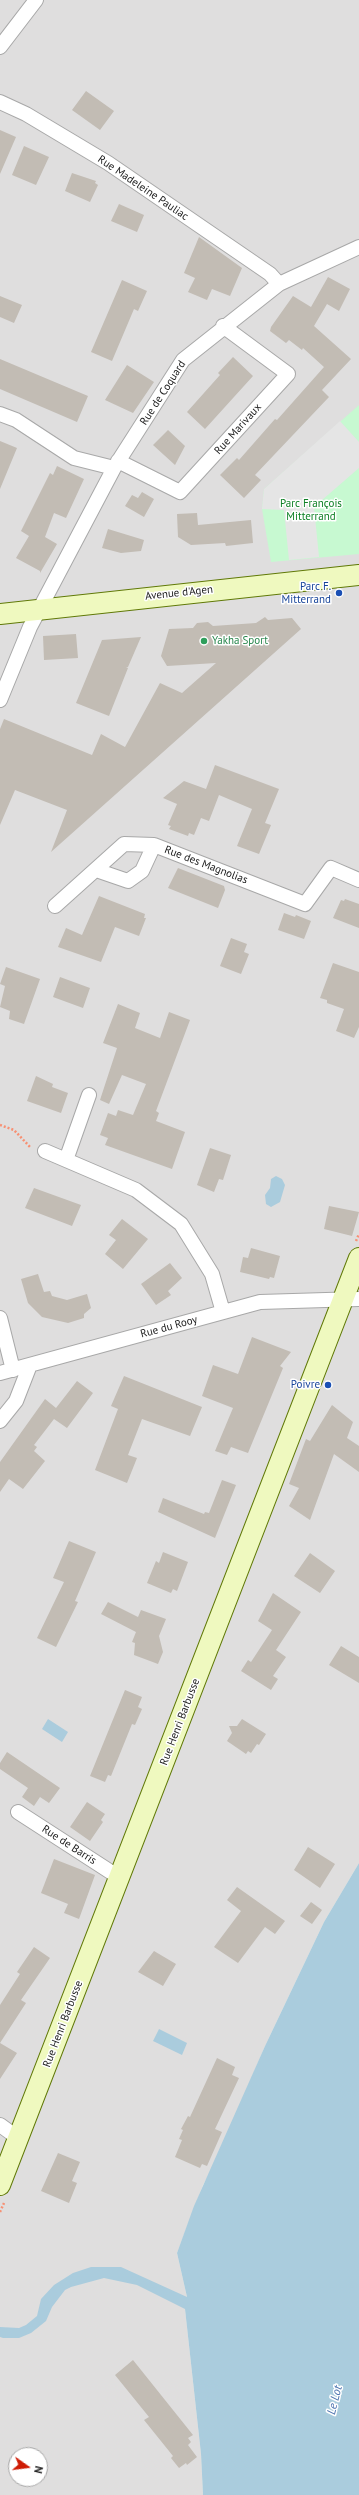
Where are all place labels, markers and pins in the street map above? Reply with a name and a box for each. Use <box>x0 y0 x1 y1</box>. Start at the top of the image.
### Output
place label: Parc F. Mitterrand <box>282 580 331 606</box>
marker: Parc F. Mitterrand <box>334 588 344 598</box>
place label: Yakha Sport <box>212 634 268 648</box>
marker: Yakha Sport <box>199 636 209 646</box>
place label: Poivre <box>291 1378 320 1392</box>
marker: Poivre <box>323 1380 333 1390</box>

